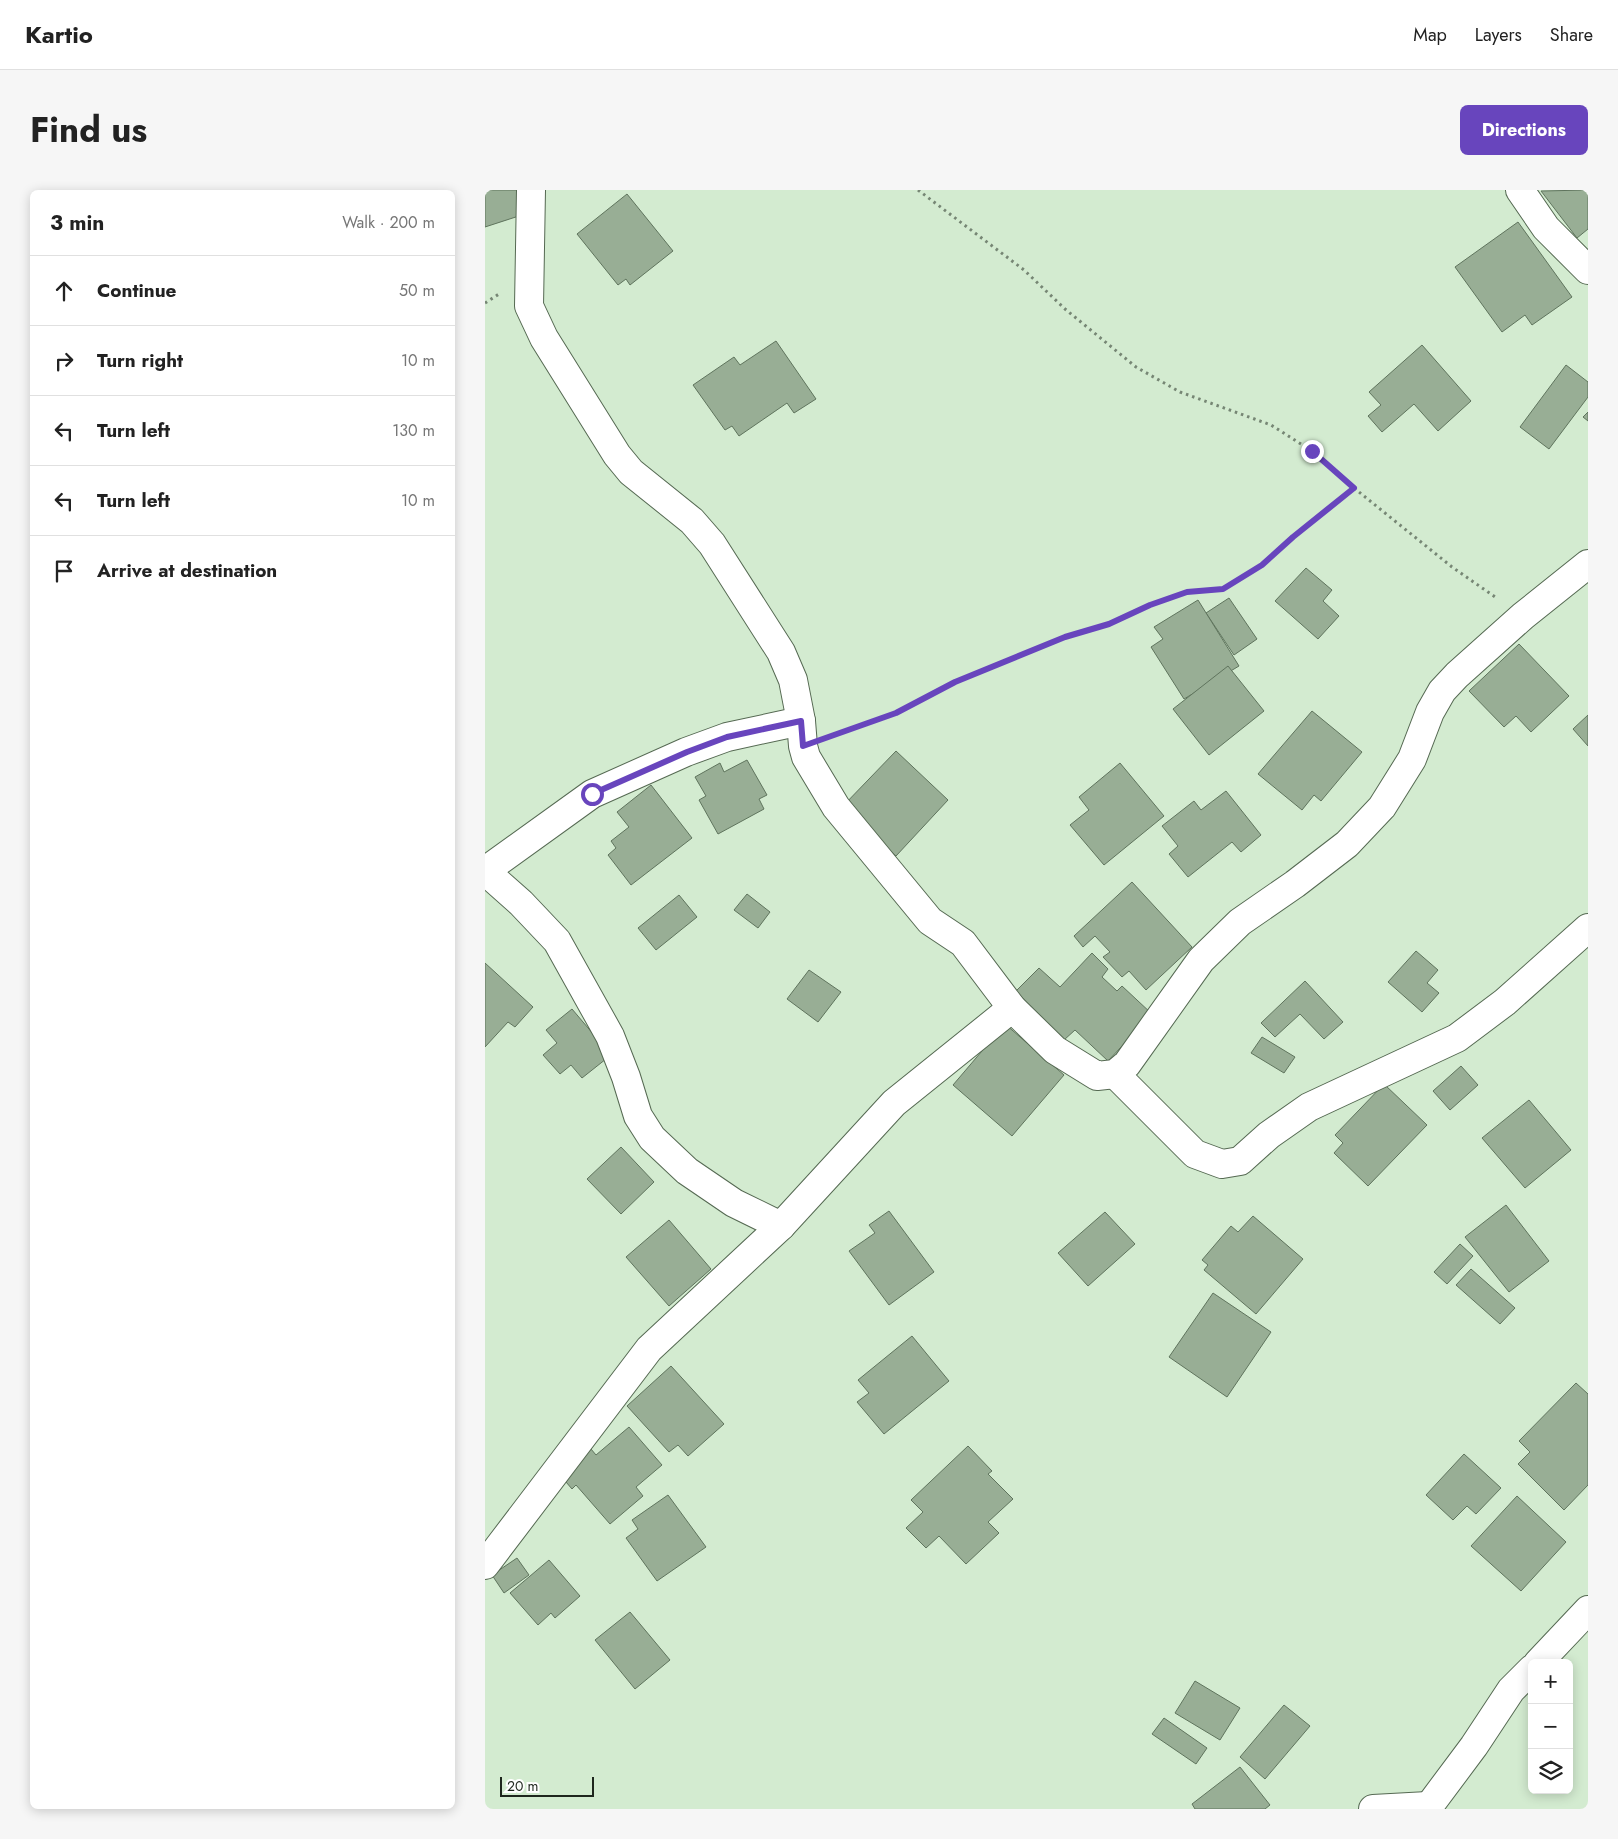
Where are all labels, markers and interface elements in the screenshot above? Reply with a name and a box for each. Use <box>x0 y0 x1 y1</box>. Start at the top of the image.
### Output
text: Kartio <box>25 17 93 52</box>
text: Map <box>1413 22 1447 48</box>
text: Layers <box>1475 22 1522 48</box>
text: Share <box>1550 22 1593 48</box>
text: Find us <box>30 105 147 155</box>
button: Directions <box>1460 105 1588 155</box>
text: 3 min <box>50 208 104 238</box>
text: Walk · 200 m <box>342 211 435 234</box>
icon: ahead <box>50 277 78 305</box>
text: Continue <box>97 277 176 304</box>
text: 50 m <box>399 279 435 302</box>
icon: right <box>50 347 78 375</box>
text: Turn right <box>97 347 183 374</box>
text: 10 m <box>401 349 435 372</box>
icon: left <box>50 417 78 445</box>
text: Turn left <box>97 417 170 444</box>
text: 130 m <box>392 419 435 442</box>
route end <box>1301 440 1324 463</box>
icon: left <box>50 487 78 515</box>
text: Turn left <box>97 487 170 514</box>
text: 10 m <box>401 489 435 512</box>
icon: arrive <box>50 557 78 585</box>
text: Arrive at destination <box>97 557 277 584</box>
route start <box>581 783 604 806</box>
map controls <box>1528 1659 1573 1794</box>
button: + <box>1528 1659 1573 1704</box>
button: − <box>1528 1704 1573 1749</box>
button: layers <box>1528 1749 1573 1794</box>
scale bar <box>500 1774 594 1797</box>
text: 20 m <box>507 1776 539 1796</box>

